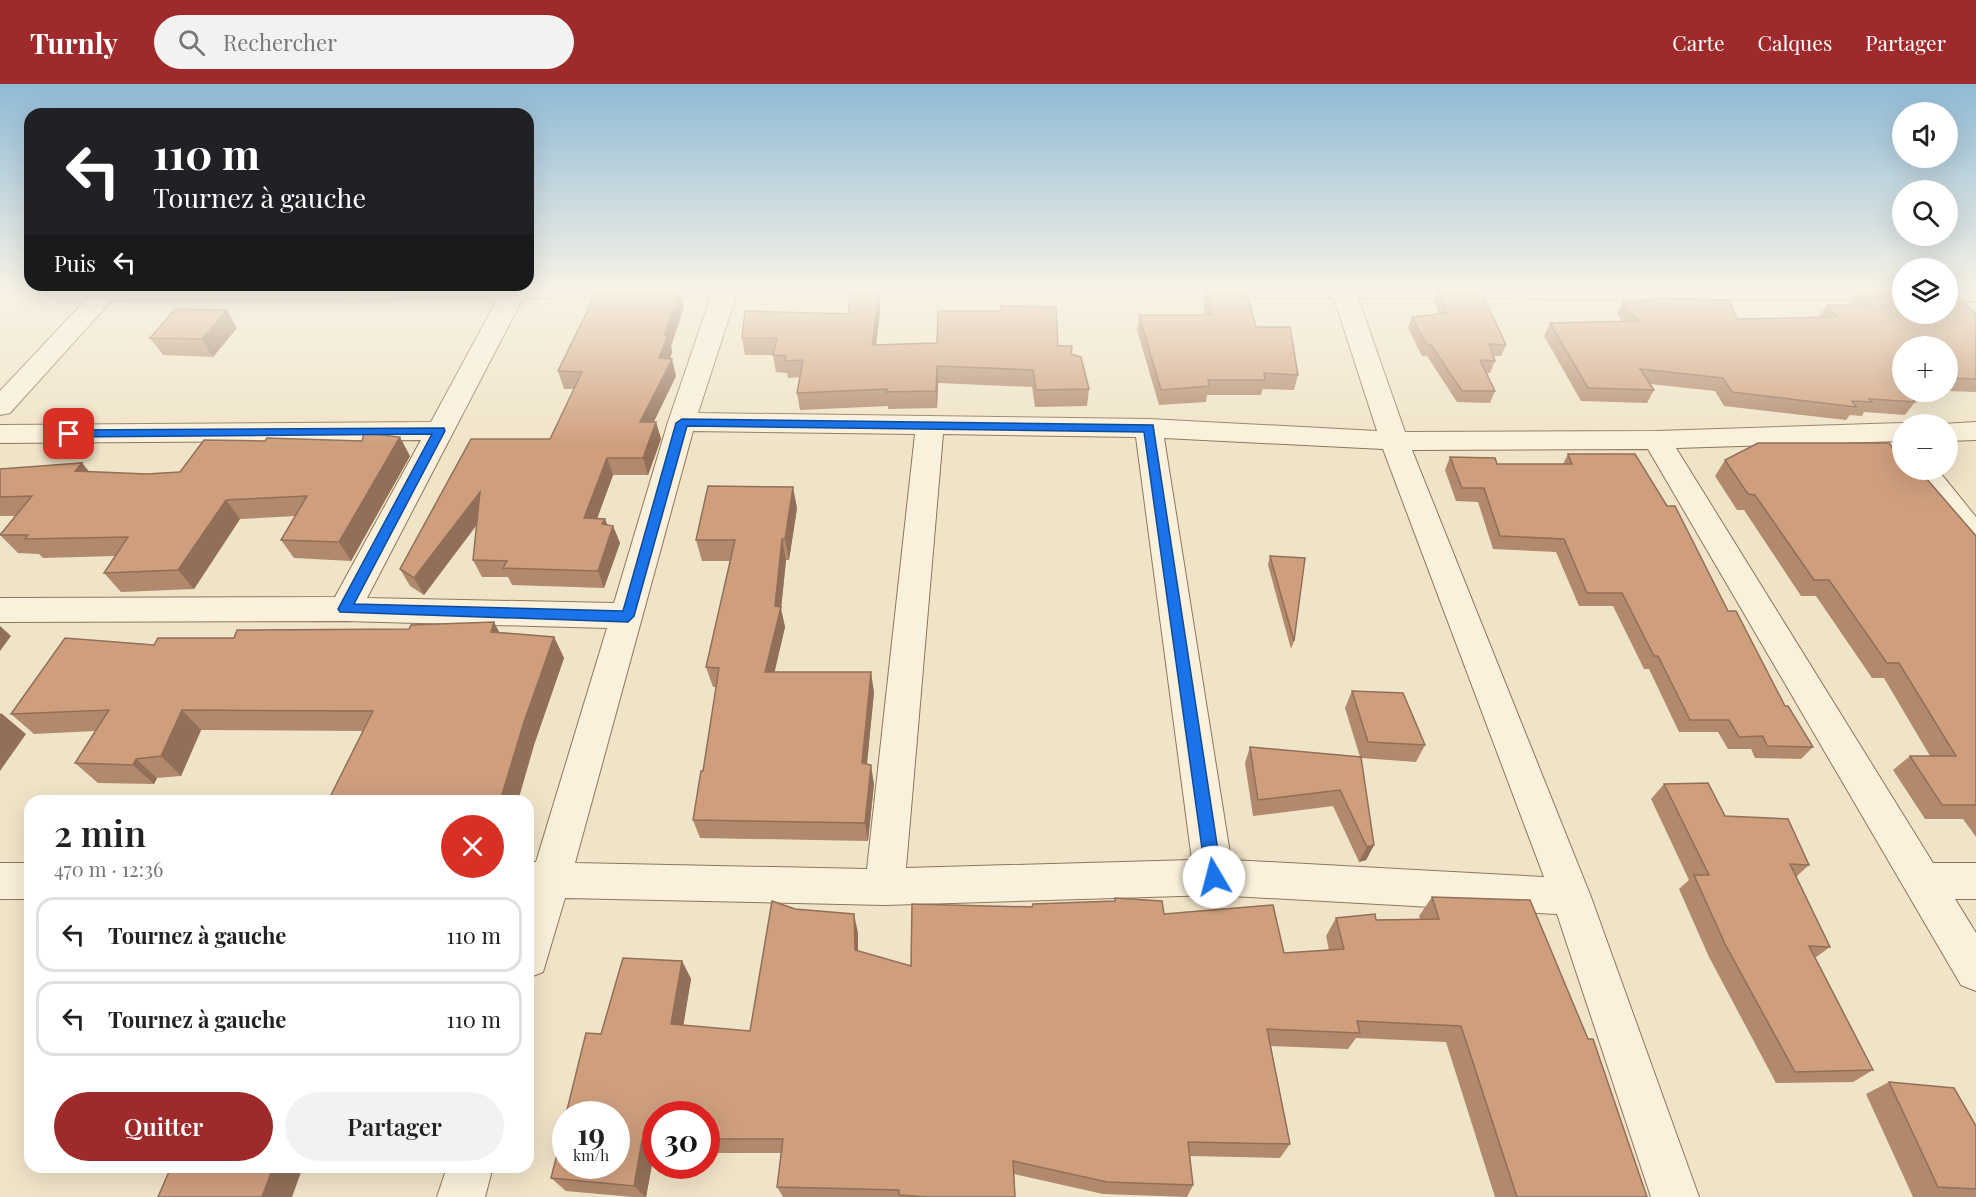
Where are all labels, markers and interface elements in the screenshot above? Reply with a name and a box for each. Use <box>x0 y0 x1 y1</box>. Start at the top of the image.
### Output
search box <box>154 15 574 69</box>
text: Turnly <box>30 24 118 61</box>
icon: search <box>175 26 208 59</box>
text: Rechercher <box>223 27 337 57</box>
text: Carte <box>1672 28 1725 56</box>
text: Calques <box>1758 28 1832 56</box>
text: Partager <box>1865 28 1946 56</box>
map controls <box>1892 102 1958 480</box>
button: sound <box>1892 102 1958 168</box>
text: 110 m <box>153 125 260 181</box>
icon: left <box>54 132 132 210</box>
text: Tournez à gauche <box>153 179 366 215</box>
button: search <box>1892 180 1958 246</box>
icon: left <box>108 246 141 279</box>
text: Puis <box>54 248 96 278</box>
button: layers <box>1892 258 1958 324</box>
button: + <box>1892 336 1958 402</box>
pin <box>43 408 94 459</box>
button: − <box>1892 414 1958 480</box>
icon: arrive <box>52 417 85 450</box>
text: 2 min <box>54 808 146 856</box>
button: close <box>441 815 504 878</box>
position arrow <box>1182 845 1246 909</box>
text: 470 m · 12:36 <box>54 855 163 882</box>
icon: left <box>57 918 90 951</box>
text: Tournez à gauche <box>108 920 286 950</box>
text: 110 m <box>447 920 501 950</box>
icon: left <box>57 1002 90 1035</box>
text: Tournez à gauche <box>108 1004 286 1034</box>
text: 110 m <box>447 1004 501 1034</box>
button: Quitter <box>54 1092 273 1161</box>
button: Partager <box>285 1092 504 1161</box>
speed limit sign: 30 <box>642 1101 720 1179</box>
text: 19 <box>577 1113 605 1153</box>
text: km/h <box>573 1145 609 1165</box>

